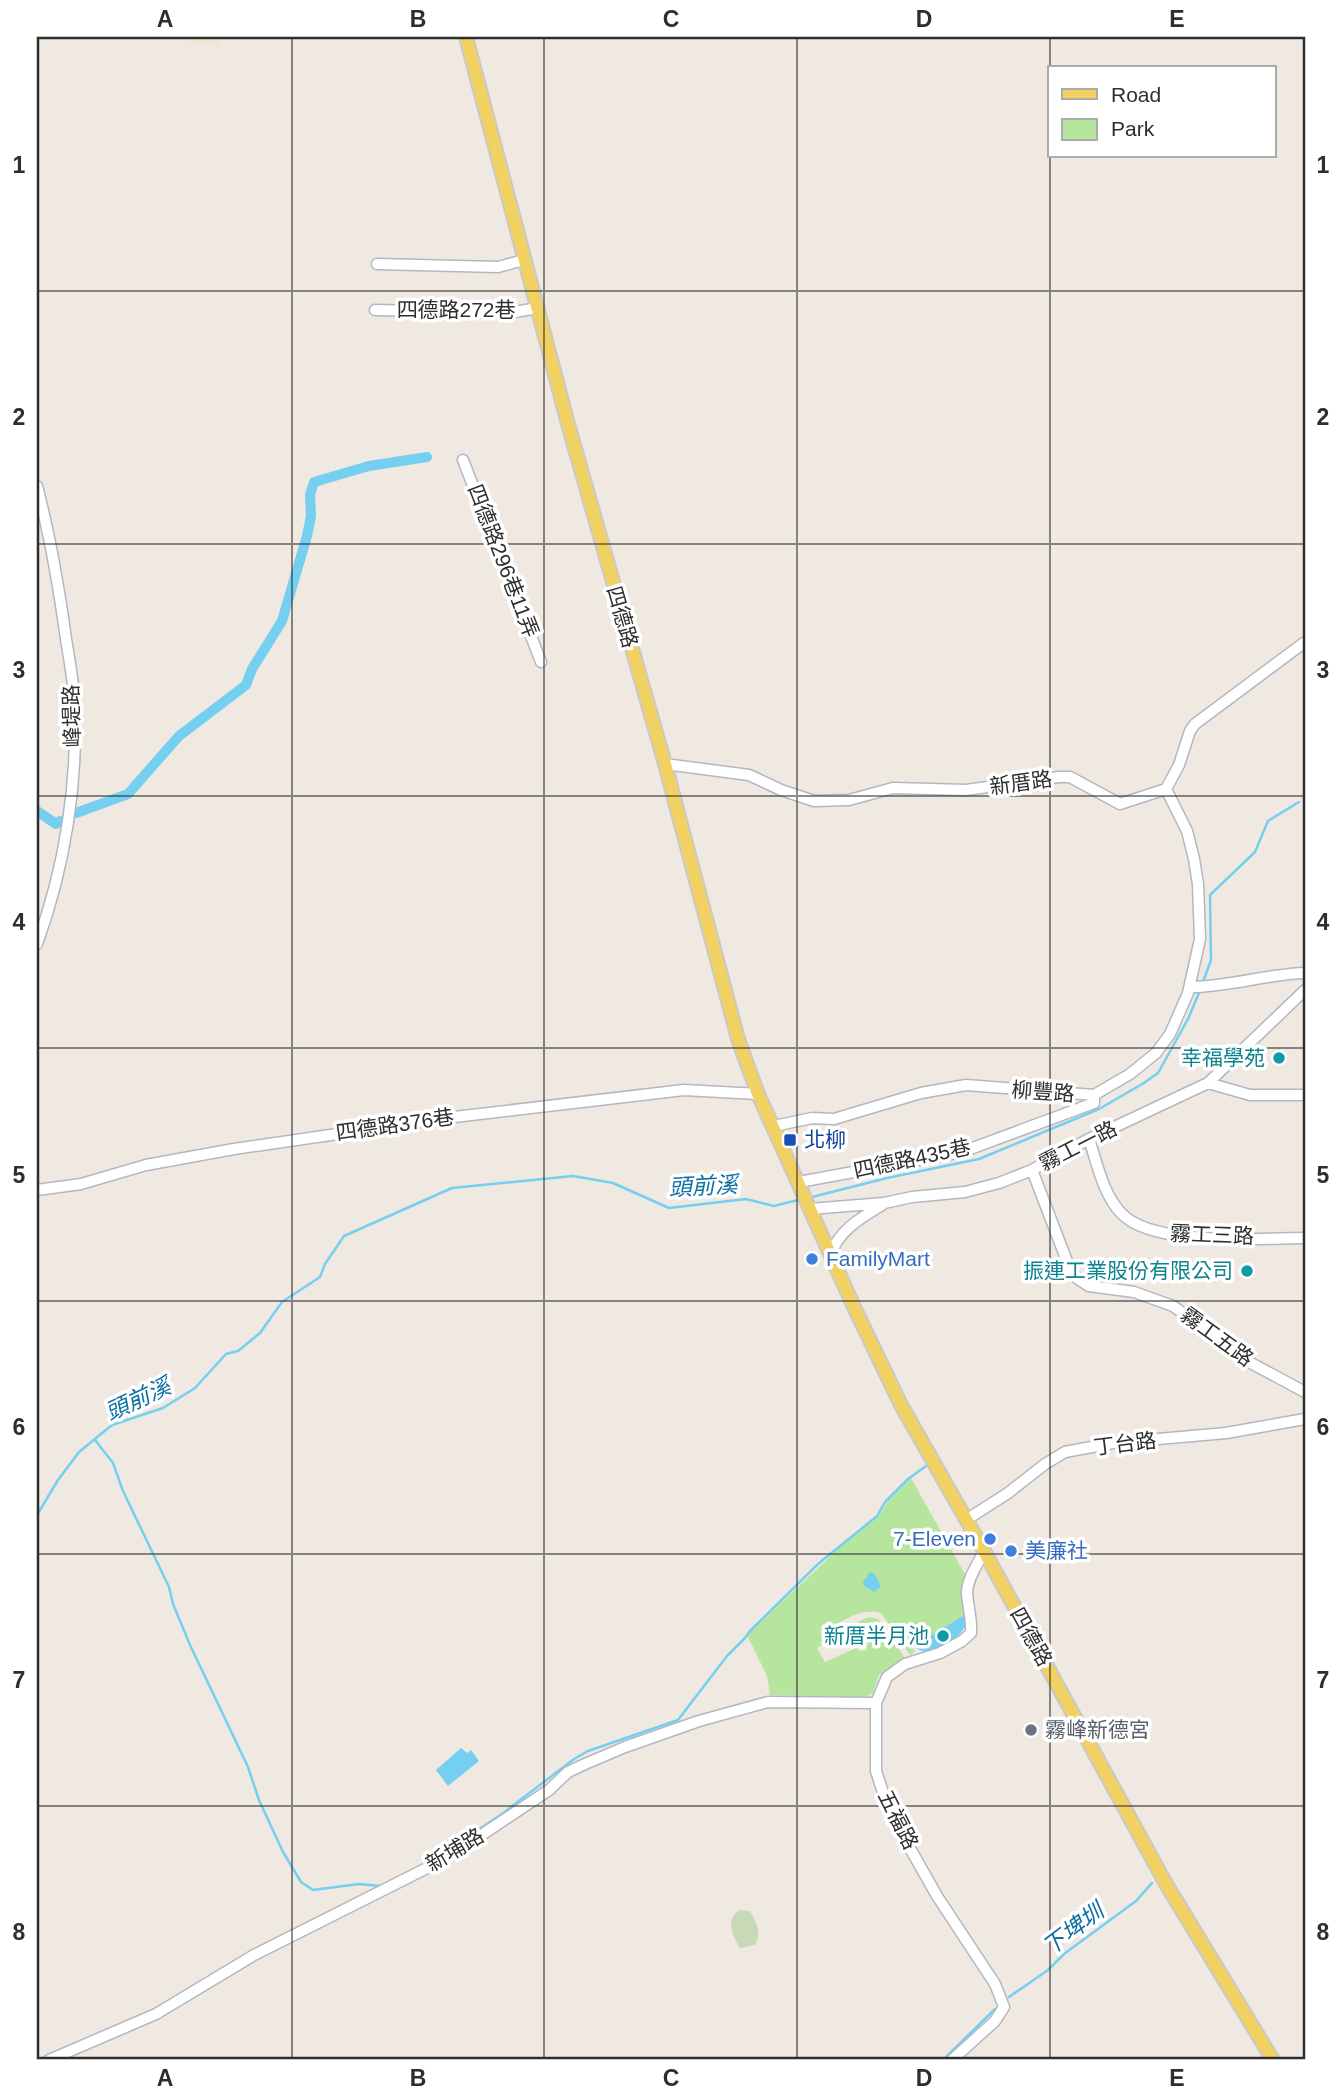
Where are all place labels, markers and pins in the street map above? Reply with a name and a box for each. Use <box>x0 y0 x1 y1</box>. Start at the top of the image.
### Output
place label: 幸福學苑 <box>1181 1046 1265 1069</box>
marker: 幸福學苑 <box>1271 1050 1287 1066</box>
place label: 北柳 <box>804 1128 846 1151</box>
marker: 北柳 <box>782 1132 798 1148</box>
place label: FamilyMart <box>826 1247 930 1270</box>
marker: FamilyMart <box>804 1251 820 1267</box>
place label: 振連工業股份有限公司 <box>1023 1259 1233 1282</box>
marker: 振連工業股份有限公司 <box>1239 1263 1255 1279</box>
place label: 7-Eleven <box>893 1527 976 1550</box>
marker: 7-Eleven <box>982 1531 998 1547</box>
place label: 美廉社 <box>1025 1539 1088 1562</box>
marker: 美廉社 <box>1003 1543 1019 1559</box>
place label: 新厝半月池 <box>824 1624 929 1647</box>
marker: 新厝半月池 <box>935 1628 951 1644</box>
place label: 霧峰新德宮 <box>1045 1718 1150 1741</box>
marker: 霧峰新德宮 <box>1023 1722 1039 1738</box>

